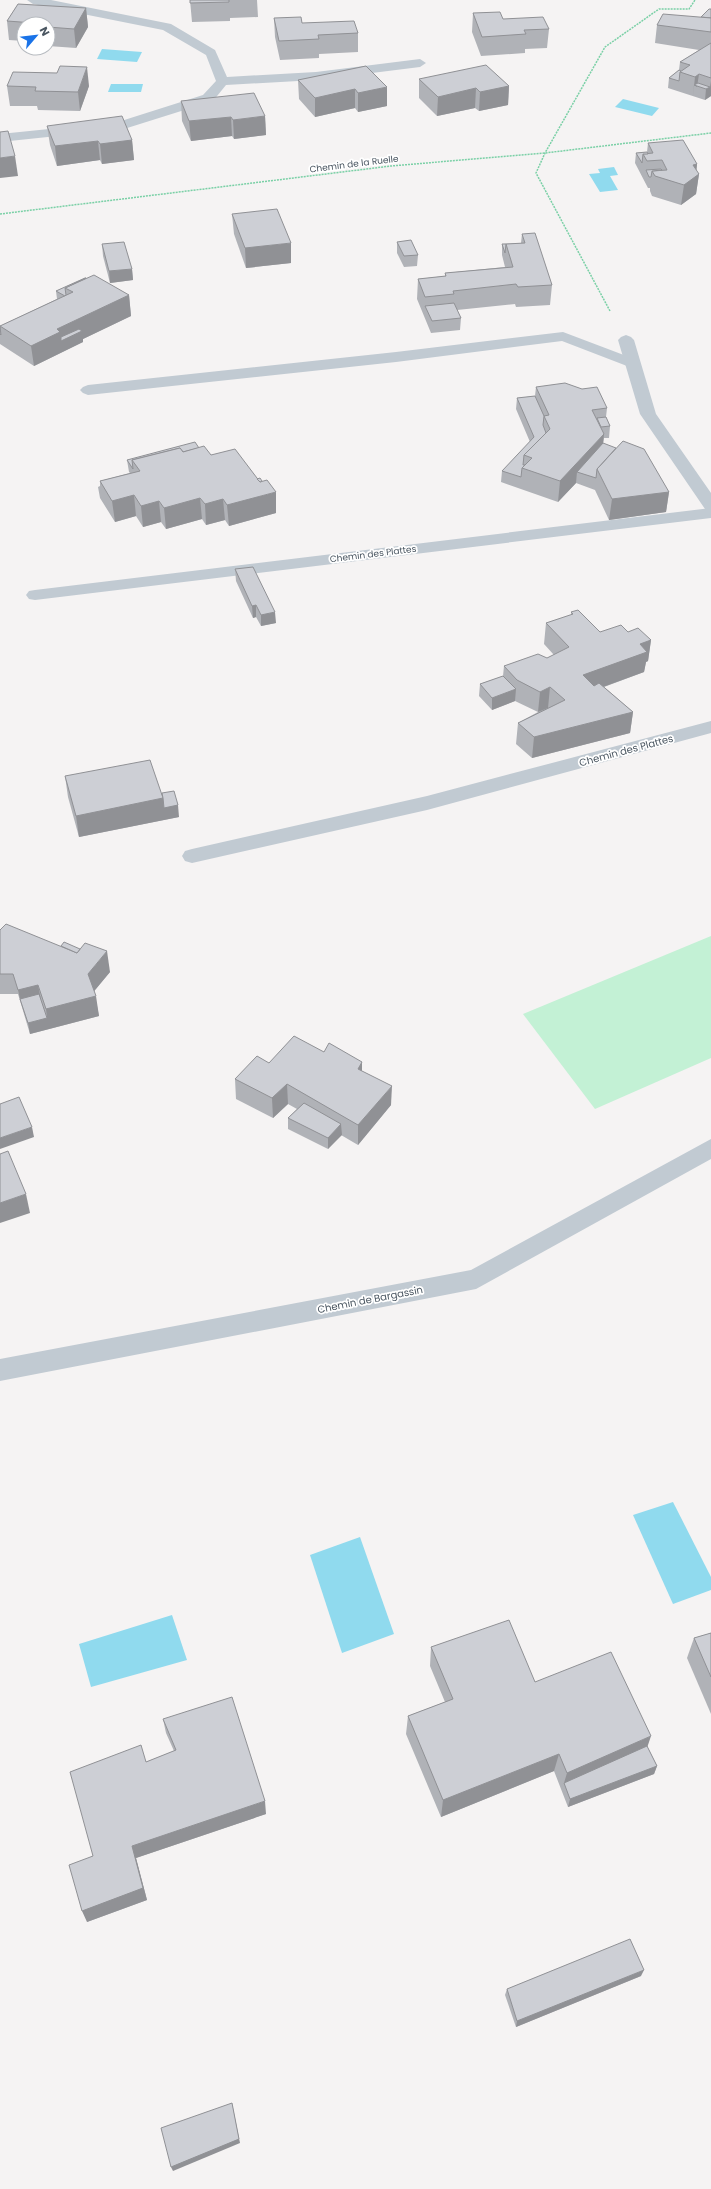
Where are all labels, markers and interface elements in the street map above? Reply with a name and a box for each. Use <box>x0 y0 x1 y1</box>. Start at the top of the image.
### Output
north arrow <box>16 16 56 56</box>
text: N <box>36 24 54 39</box>
street label: Chemin de la Ruelle <box>309 153 400 175</box>
street label: Chemin des Plattes <box>329 543 417 565</box>
street label: Chemin des Plattes <box>577 731 675 770</box>
street label: Chemin de Bargassin <box>316 1282 424 1317</box>

